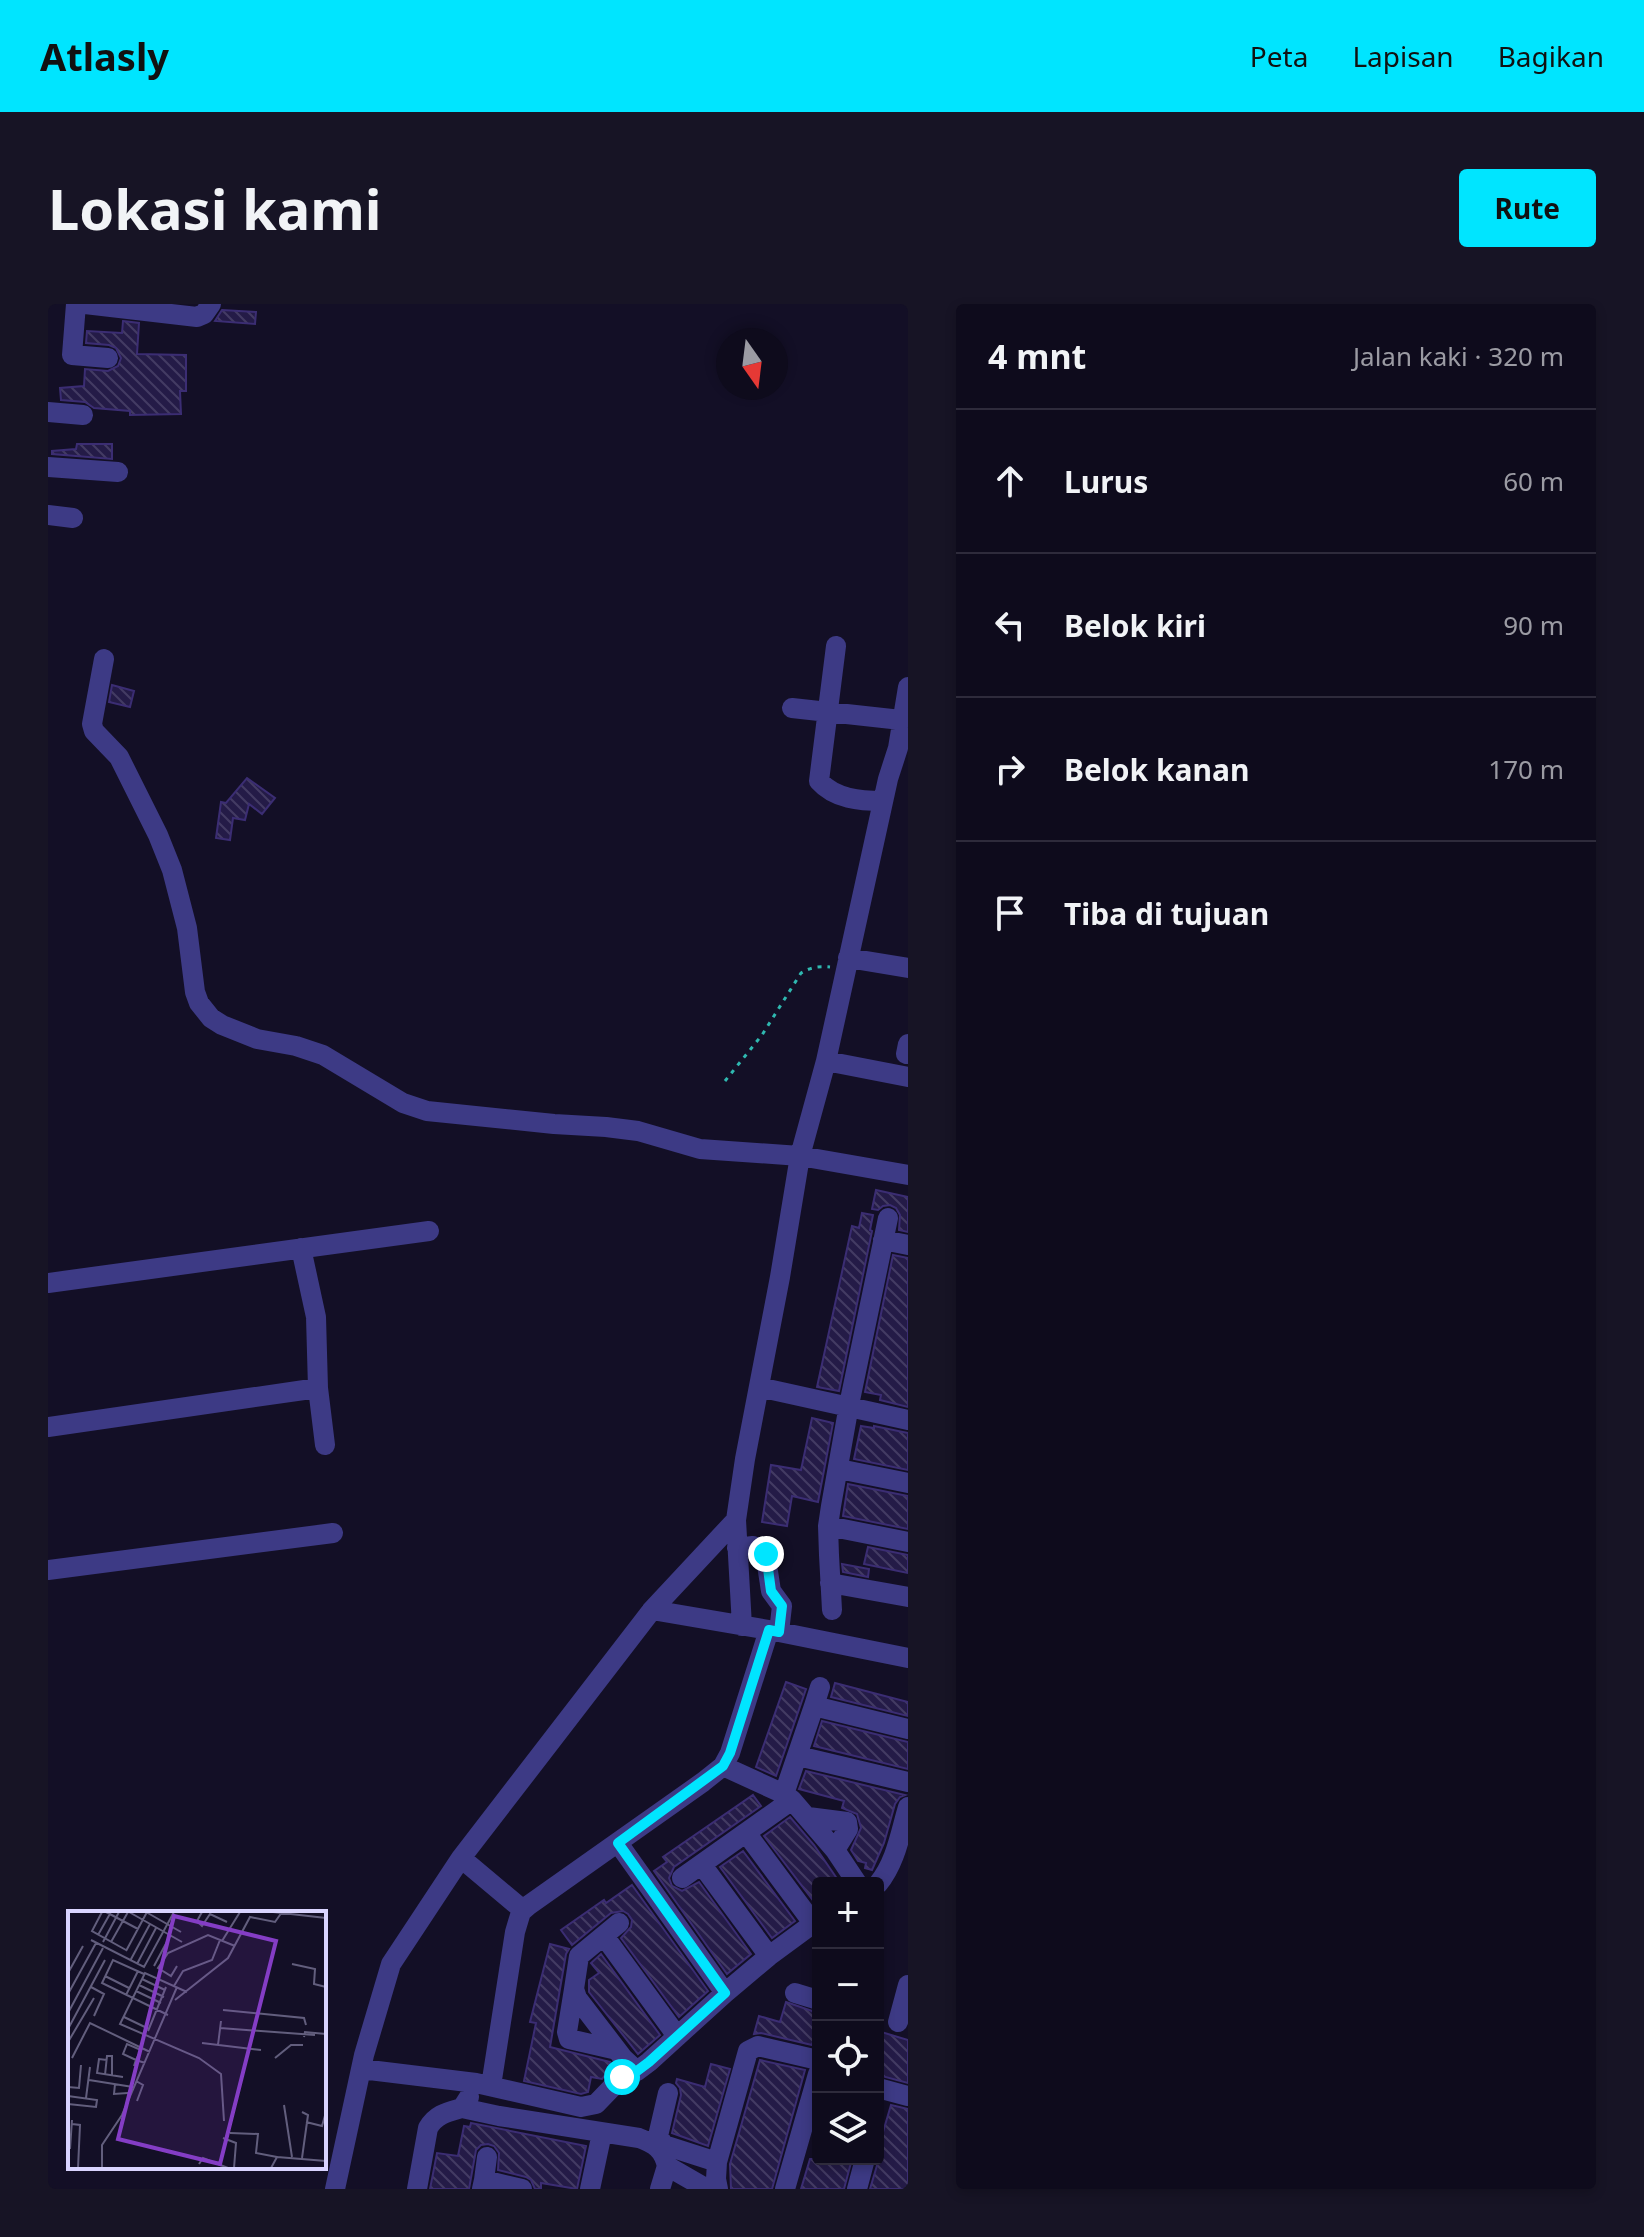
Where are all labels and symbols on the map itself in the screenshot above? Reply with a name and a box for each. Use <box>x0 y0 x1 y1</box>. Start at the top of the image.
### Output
north arrow <box>716 328 788 400</box>
route end <box>748 1536 784 1572</box>
inset map <box>68 1911 326 2169</box>
route start <box>604 2059 640 2095</box>

